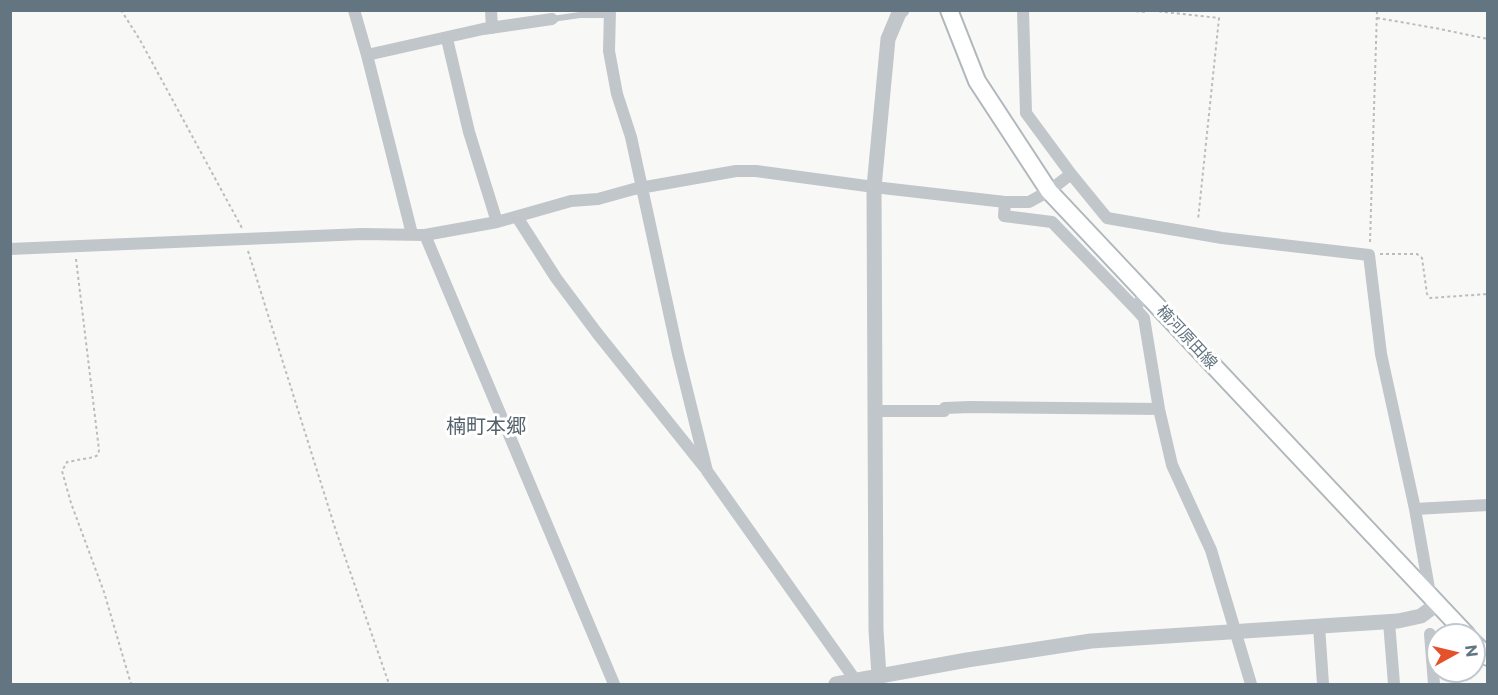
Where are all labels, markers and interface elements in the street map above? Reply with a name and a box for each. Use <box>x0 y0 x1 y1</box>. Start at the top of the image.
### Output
street label: 楠河原田線 <box>1153 301 1221 373</box>
district label: 楠町本郷 <box>446 414 526 438</box>
north arrow <box>1426 623 1486 683</box>
text: N <box>1462 643 1483 658</box>

